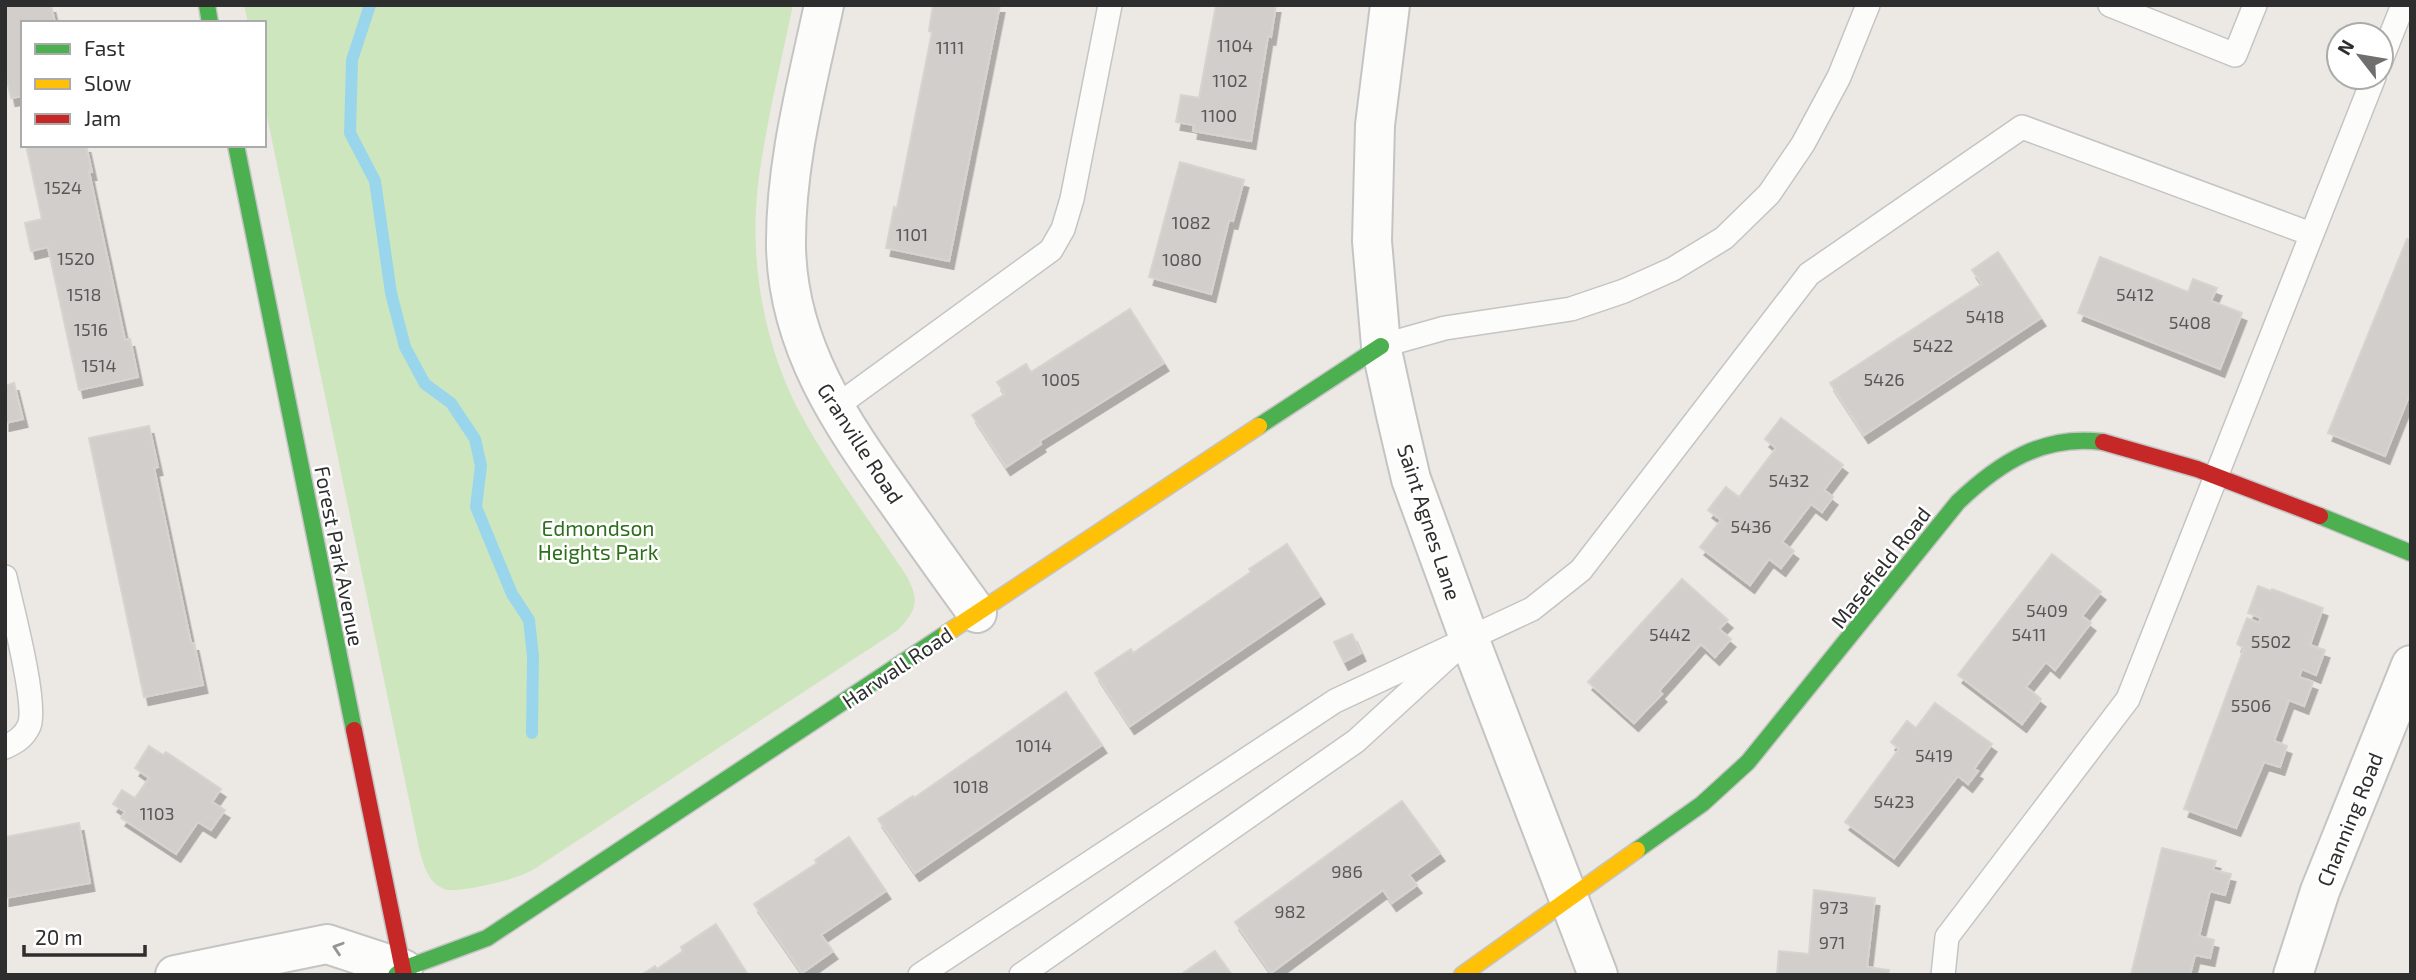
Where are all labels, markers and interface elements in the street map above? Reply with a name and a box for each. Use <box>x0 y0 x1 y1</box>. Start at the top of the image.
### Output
legend <box>21 21 266 147</box>
north arrow <box>2325 21 2395 91</box>
house number: 1104 <box>1217 34 1253 56</box>
text: Fast <box>84 35 125 60</box>
text: N <box>2332 35 2358 59</box>
house number: 1111 <box>936 36 964 58</box>
house number: 1102 <box>1212 69 1248 91</box>
text: Slow <box>84 70 131 95</box>
house number: 1100 <box>1201 104 1237 126</box>
text: Jam <box>84 105 121 130</box>
house number: 1524 <box>44 176 82 198</box>
house number: 1082 <box>1171 211 1211 233</box>
house number: 1101 <box>896 223 928 245</box>
house number: 1520 <box>57 247 95 269</box>
house number: 1080 <box>1162 248 1202 270</box>
house number: 1518 <box>67 283 101 305</box>
house number: 5412 <box>2116 283 2154 305</box>
house number: 5418 <box>1966 305 2004 327</box>
house number: 5408 <box>2169 311 2211 333</box>
house number: 1516 <box>74 318 108 340</box>
house number: 5422 <box>1913 334 1953 356</box>
house number: 1514 <box>81 354 117 376</box>
house number: 1005 <box>1042 368 1080 390</box>
house number: 5426 <box>1863 368 1905 390</box>
street label: Granville Road <box>813 378 909 508</box>
street label: Saint Agnes Lane <box>1393 441 1467 603</box>
street label: Forest Park Avenue <box>310 464 370 648</box>
house number: 5432 <box>1769 469 1809 491</box>
street label: Masefield Road <box>1825 501 1935 633</box>
park label: Edmondson Heights Park <box>538 515 659 564</box>
house number: 5436 <box>1730 515 1772 537</box>
house number: 5409 <box>2026 599 2068 621</box>
street label: Harwall Road <box>837 621 957 713</box>
house number: 5442 <box>1649 623 1691 645</box>
house number: 5411 <box>2011 623 2047 645</box>
house number: 5502 <box>2251 630 2291 652</box>
house number: 5506 <box>2231 694 2271 716</box>
house number: 1014 <box>1016 734 1052 756</box>
house number: 5419 <box>1915 744 1953 766</box>
street label: Channing Road <box>2311 748 2387 890</box>
house number: 1018 <box>953 775 989 797</box>
house number: 5423 <box>1874 790 1914 812</box>
house number: 1103 <box>139 802 175 824</box>
house number: 986 <box>1331 860 1363 882</box>
house number: 973 <box>1819 896 1849 918</box>
house number: 982 <box>1274 900 1306 922</box>
scale bar <box>24 914 145 958</box>
text: 20 m <box>35 924 83 949</box>
house number: 971 <box>1819 931 1845 953</box>
one-way arrow <box>333 942 345 956</box>

